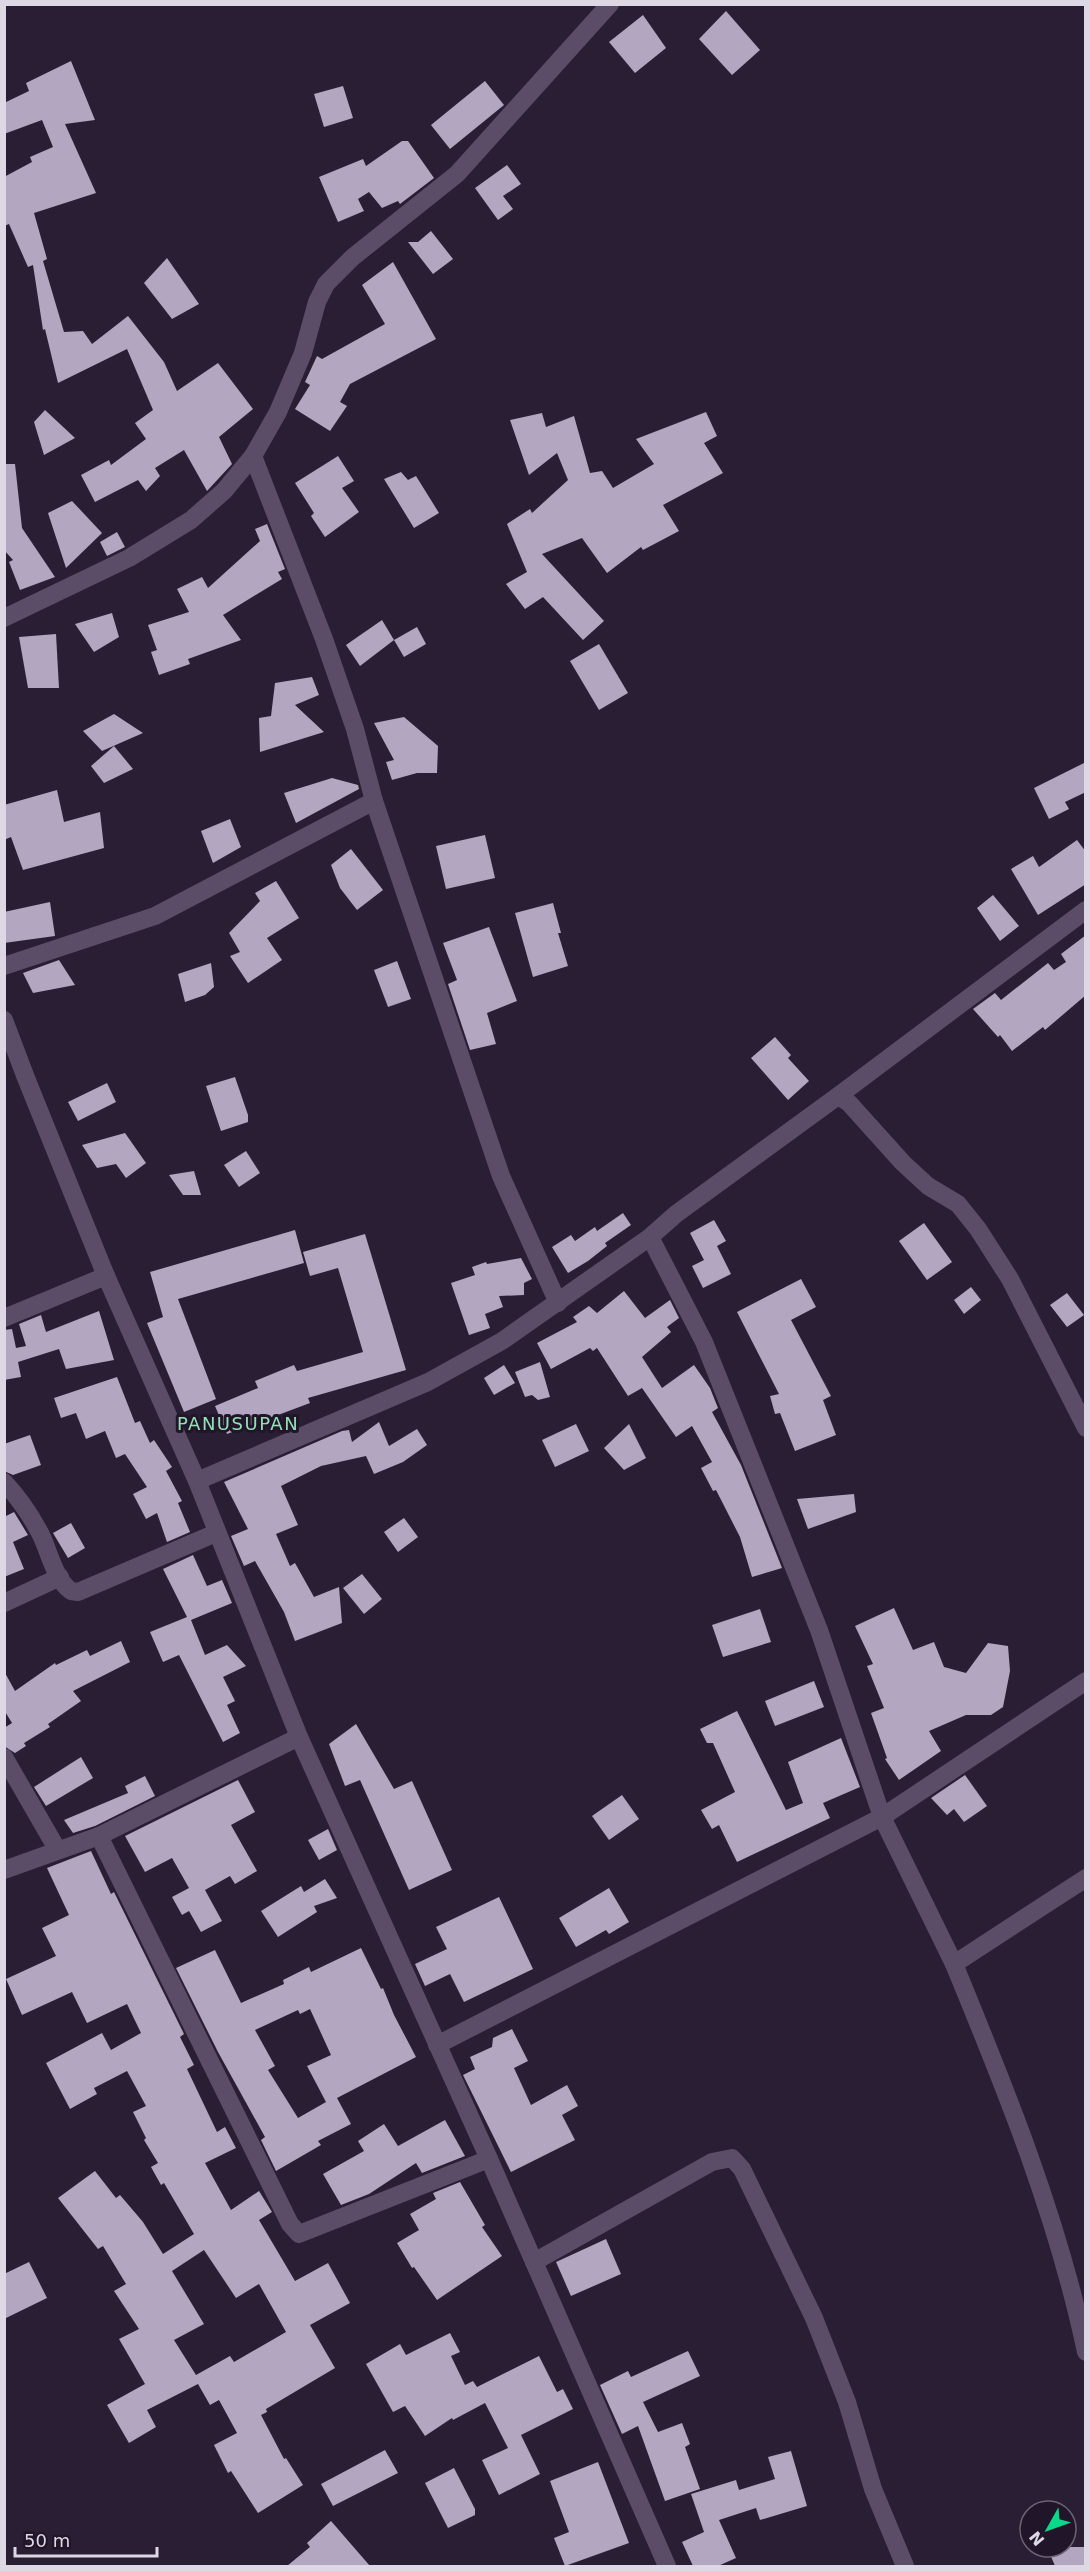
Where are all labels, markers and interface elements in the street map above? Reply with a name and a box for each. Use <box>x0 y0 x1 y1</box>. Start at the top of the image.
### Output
district label: PANUSUPAN <box>177 1413 299 1434</box>
north arrow <box>1018 2499 1078 2559</box>
scale bar <box>15 2520 158 2558</box>
text: N <box>1025 2527 1048 2550</box>
text: 50 m <box>24 2530 70 2551</box>

